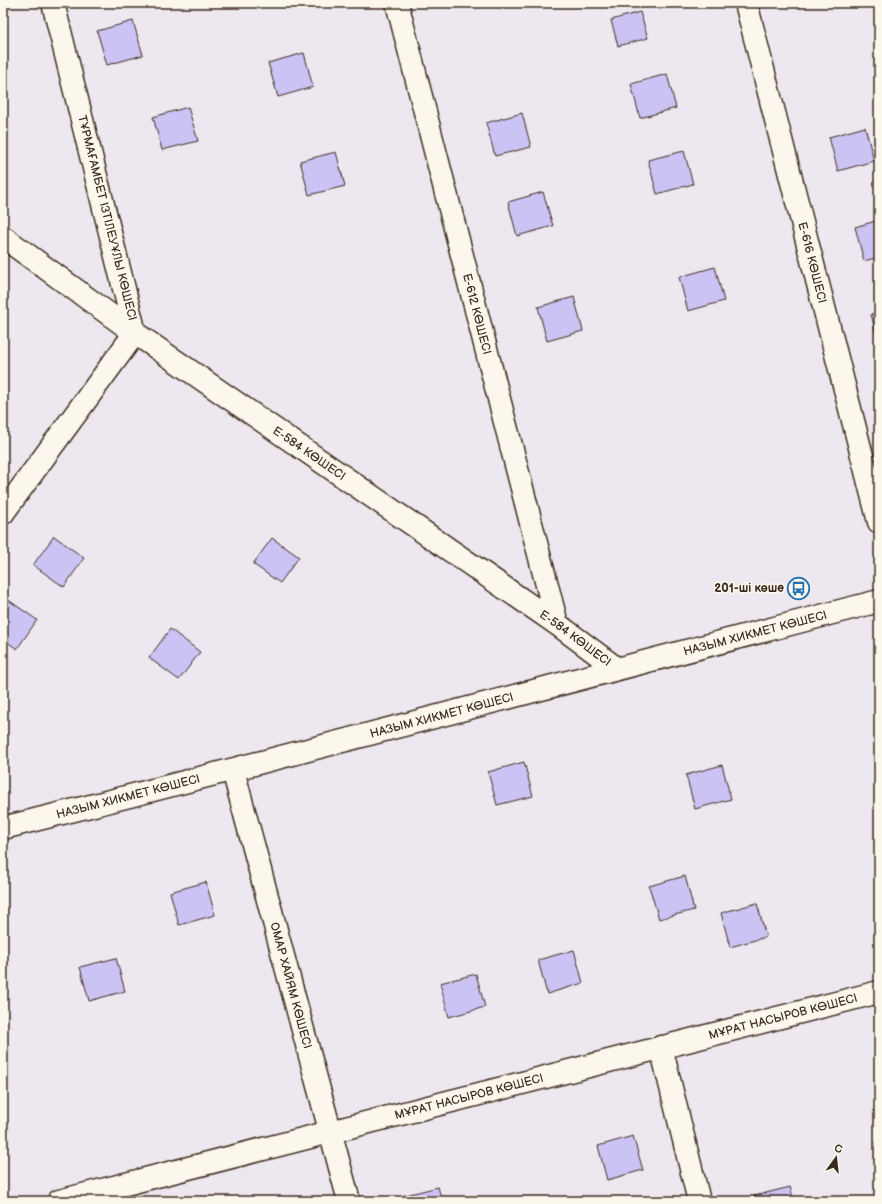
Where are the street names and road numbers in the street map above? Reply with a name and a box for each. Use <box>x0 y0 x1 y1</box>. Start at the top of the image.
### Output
street label: ТҰРМАҒАМБЕТ ІЗТІЛЕУҰЛЫ КӨШЕСІ <box>74 114 140 322</box>
street label: Е-616 КӨШЕСІ <box>795 221 830 305</box>
street label: Е-612 КӨШЕСІ <box>459 272 495 356</box>
street label: Е-584 КӨШЕСІ <box>270 423 349 484</box>
street label: Е-584 КӨШЕСІ <box>537 607 614 669</box>
street label: НАЗЫМ ХИКМЕТ КӨШЕСІ <box>682 607 828 659</box>
street label: НАЗЫМ ХИКМЕТ КӨШЕСІ <box>368 689 515 741</box>
street label: НАЗЫМ ХИКМЕТ КӨШЕСІ <box>55 771 201 822</box>
street label: ОМАР ХАЙЯМ КӨШЕСІ <box>267 921 315 1050</box>
street label: МҰРАТ НАСЫРОВ КӨШЕСІ <box>707 990 859 1043</box>
street label: МҰРАТ НАСЫРОВ КӨШЕСІ <box>393 1070 545 1123</box>

